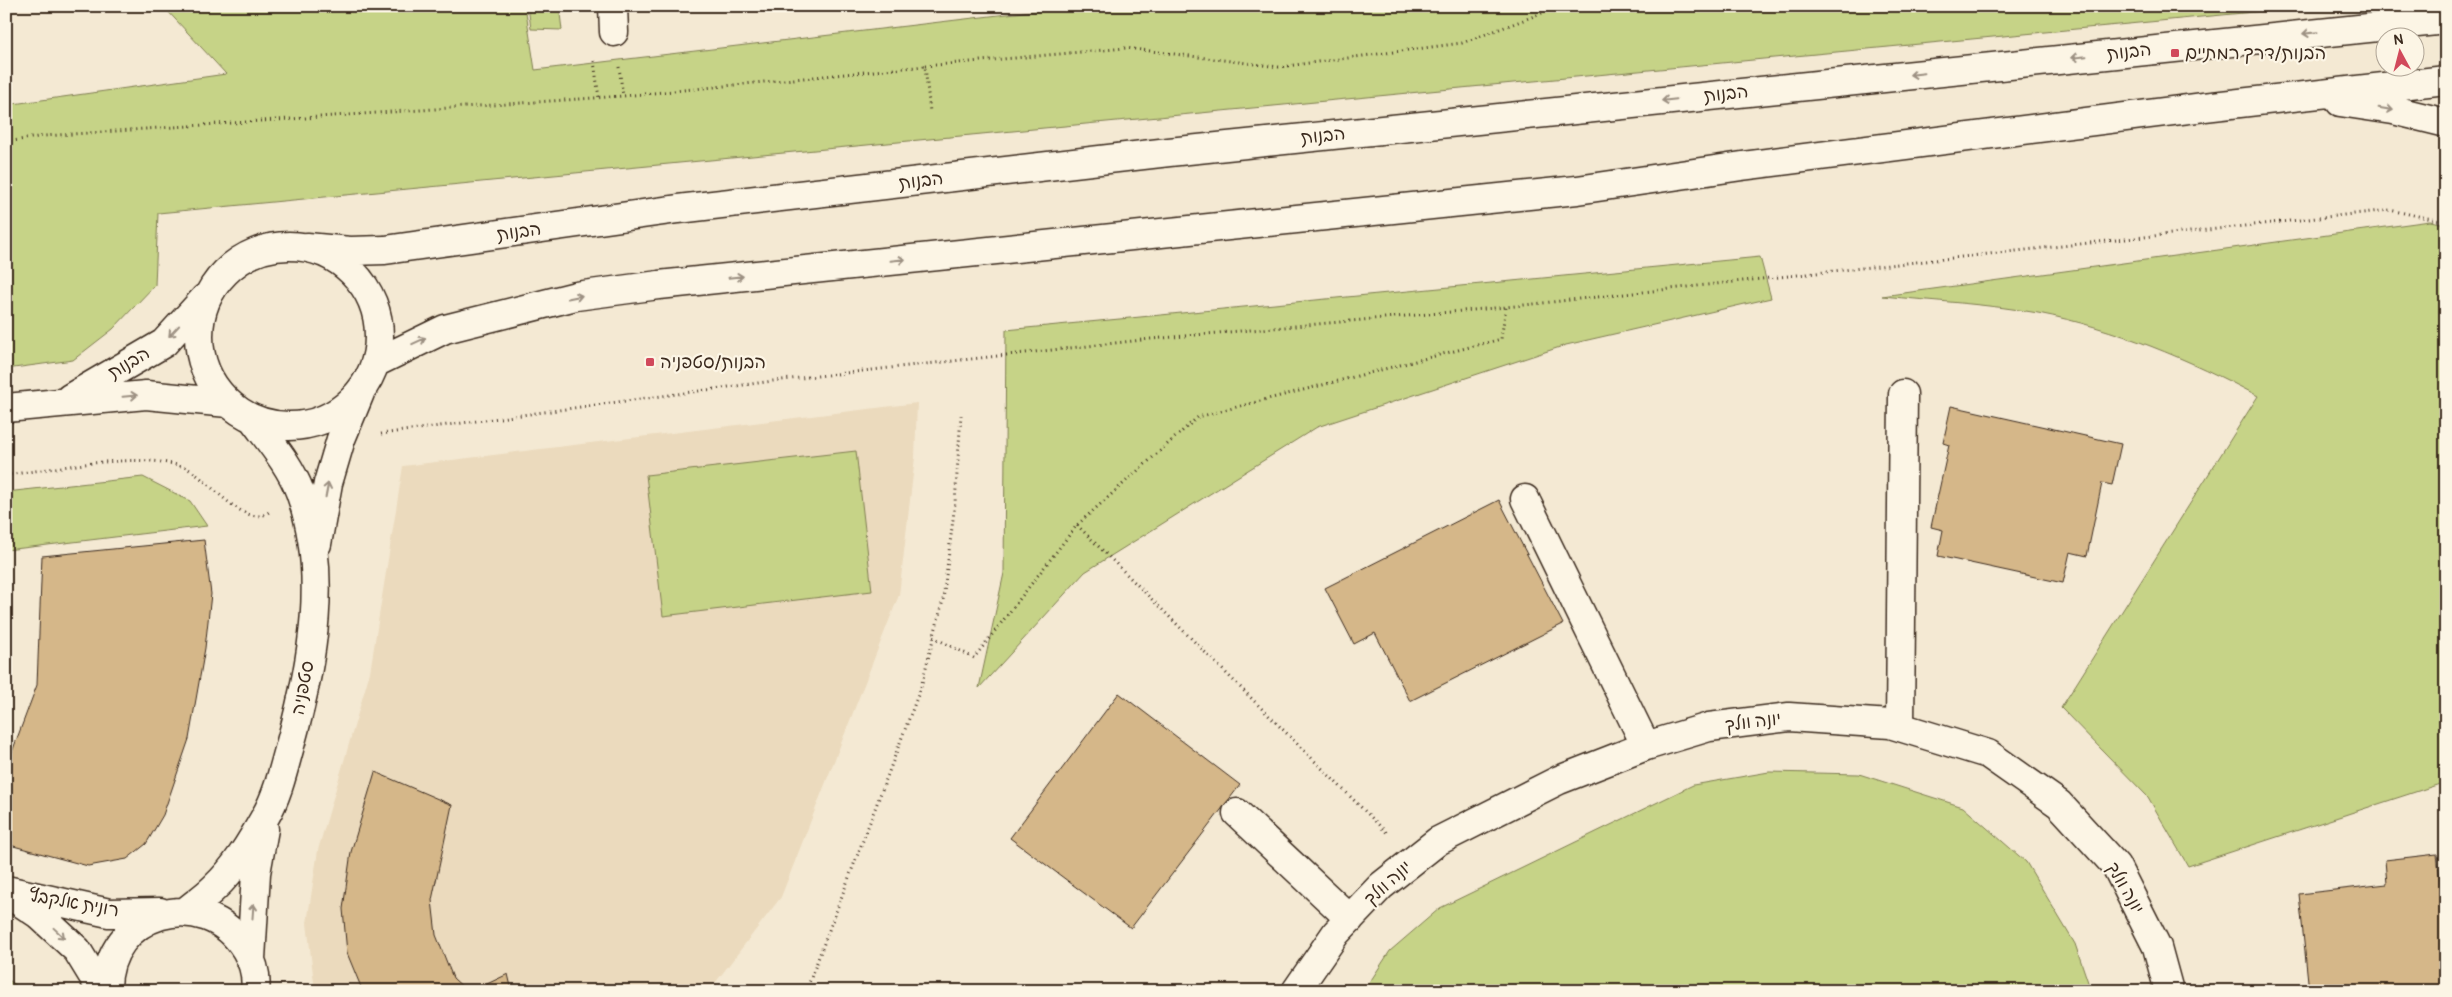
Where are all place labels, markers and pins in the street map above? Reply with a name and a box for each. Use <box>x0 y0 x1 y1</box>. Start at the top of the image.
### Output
place label: הבנות/דרך רמתיים <box>2185 42 2326 65</box>
marker: הבנות/דרך רמתיים <box>2169 47 2181 59</box>
place label: הבנות/סטפניה <box>660 351 766 374</box>
marker: הבנות/סטפניה <box>644 356 656 368</box>

